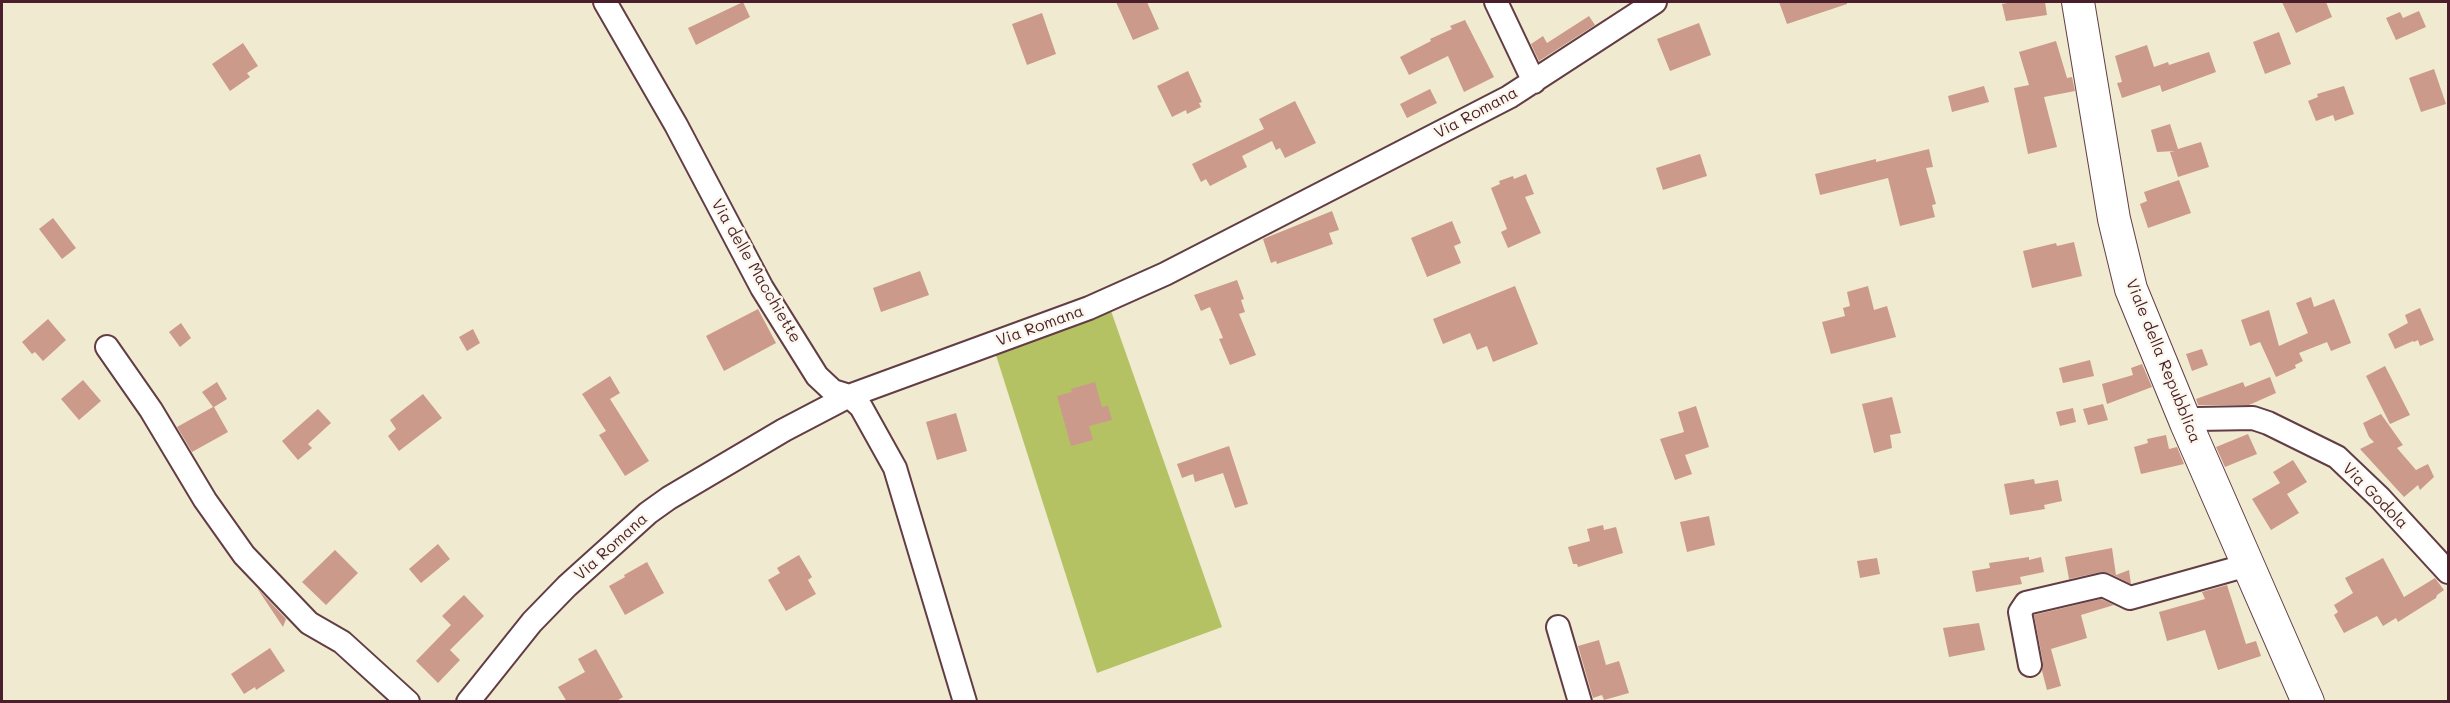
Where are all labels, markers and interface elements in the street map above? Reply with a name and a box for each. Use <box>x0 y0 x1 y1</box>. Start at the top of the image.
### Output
street label: Via Romana <box>1431 83 1521 143</box>
street label: Via delle Macchiette <box>707 196 805 346</box>
street label: Viale della Repubblica <box>2121 276 2205 446</box>
street label: Via Romana <box>994 301 1086 351</box>
street label: Via Godola <box>2338 459 2412 533</box>
street label: Via Romana <box>571 509 651 585</box>

